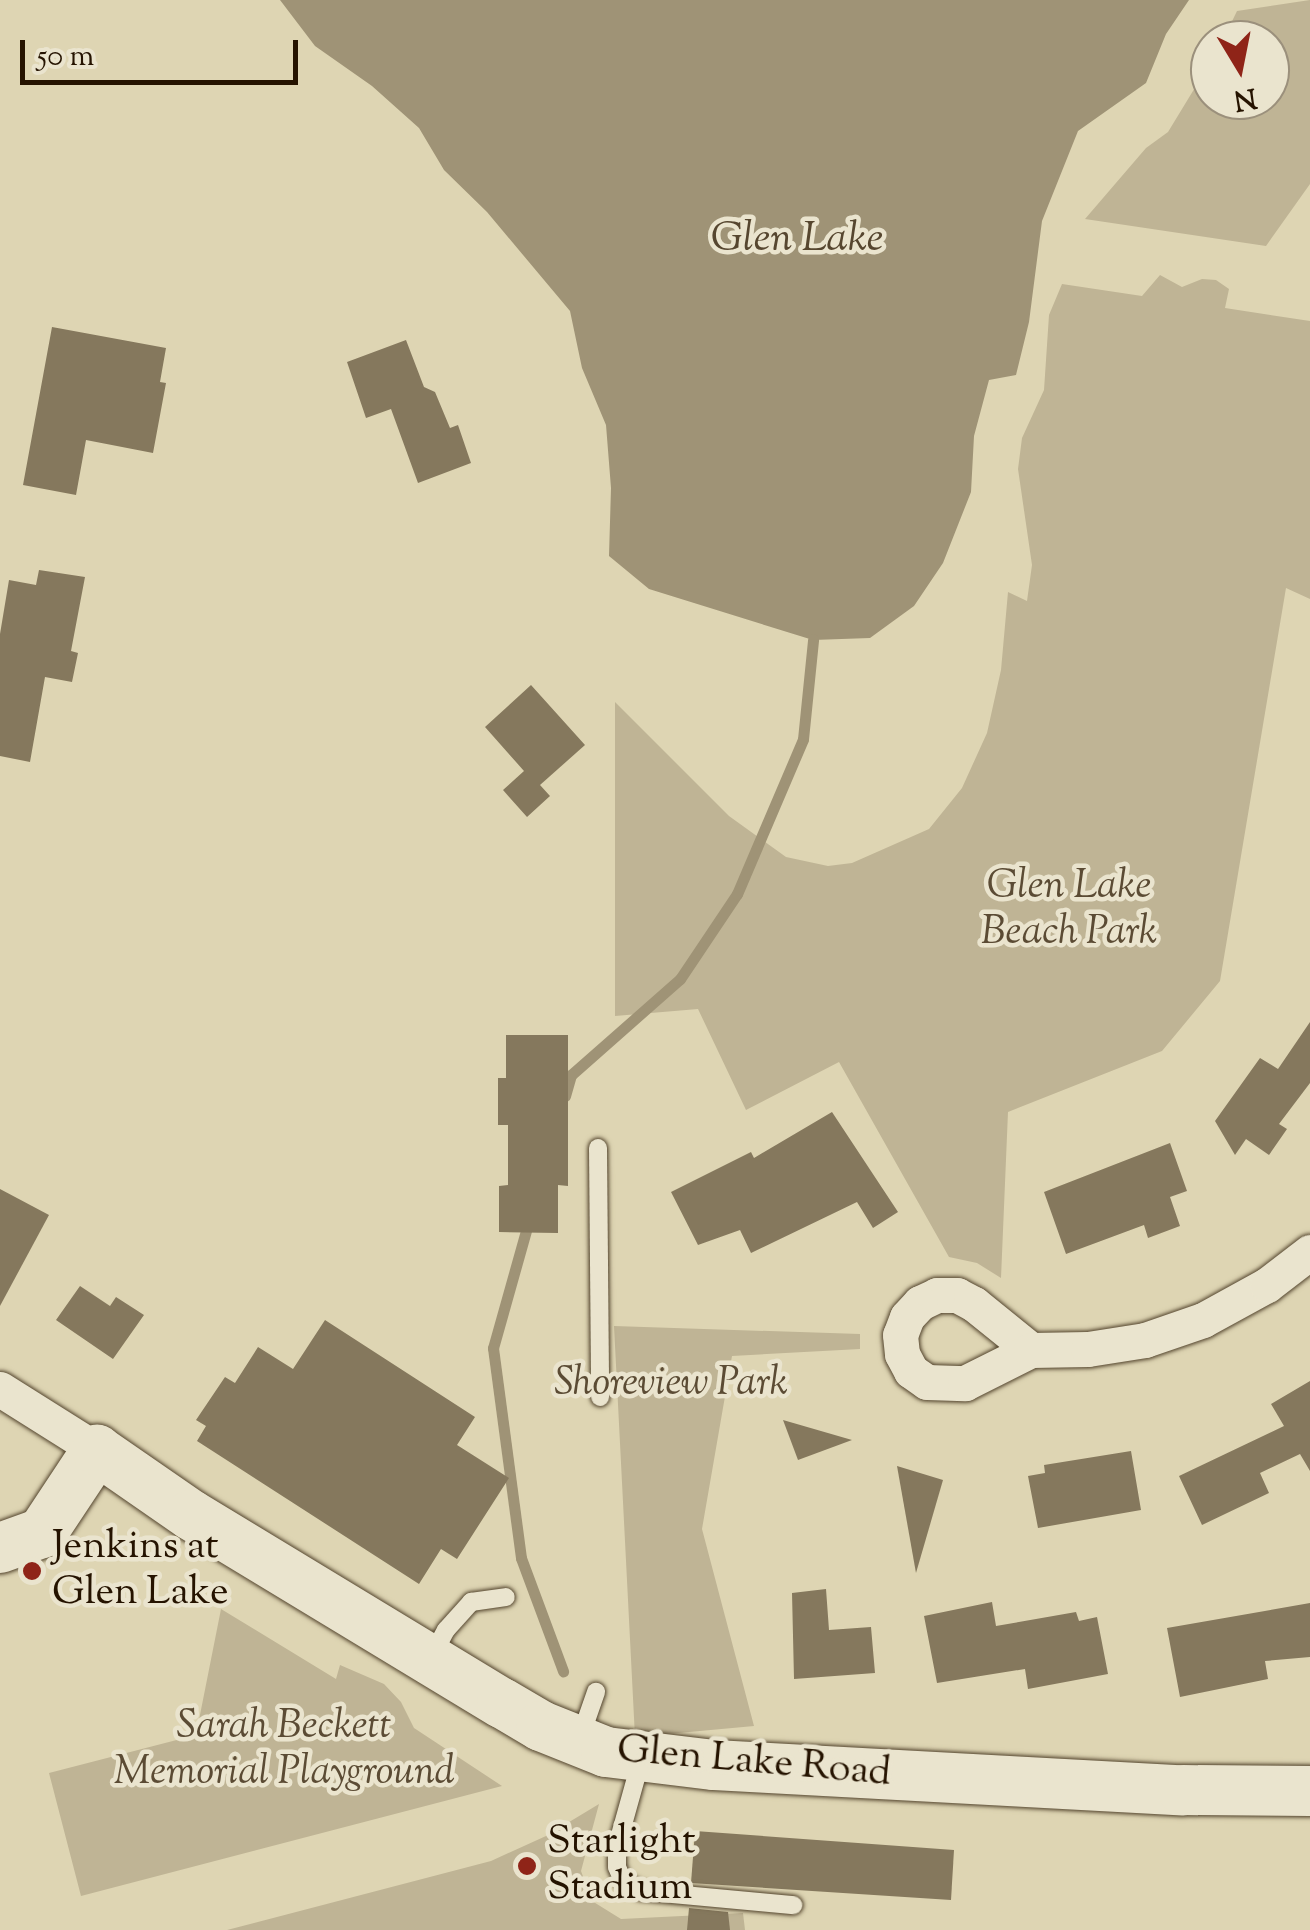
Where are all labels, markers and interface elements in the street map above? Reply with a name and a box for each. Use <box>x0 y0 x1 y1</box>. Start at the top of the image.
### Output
scale bar <box>25 20 302 82</box>
north arrow <box>1190 20 1290 120</box>
text: 50 m <box>37 36 94 79</box>
text: N <box>1230 76 1259 119</box>
water label: Glen Lake <box>711 215 883 265</box>
park label: Glen Lake Beach Park <box>981 864 1157 958</box>
park label: Shoreview Park <box>554 1361 788 1409</box>
place label: Jenkins at Glen Lake <box>52 1524 229 1618</box>
marker: Jenkins at Glen Lake <box>21 1560 43 1582</box>
park label: Sarah Beckett Memorial Playground <box>113 1704 455 1798</box>
street label: Glen Lake Road <box>615 1727 893 1799</box>
place label: Starlight Stadium <box>547 1819 696 1913</box>
marker: Starlight Stadium <box>516 1855 538 1877</box>

